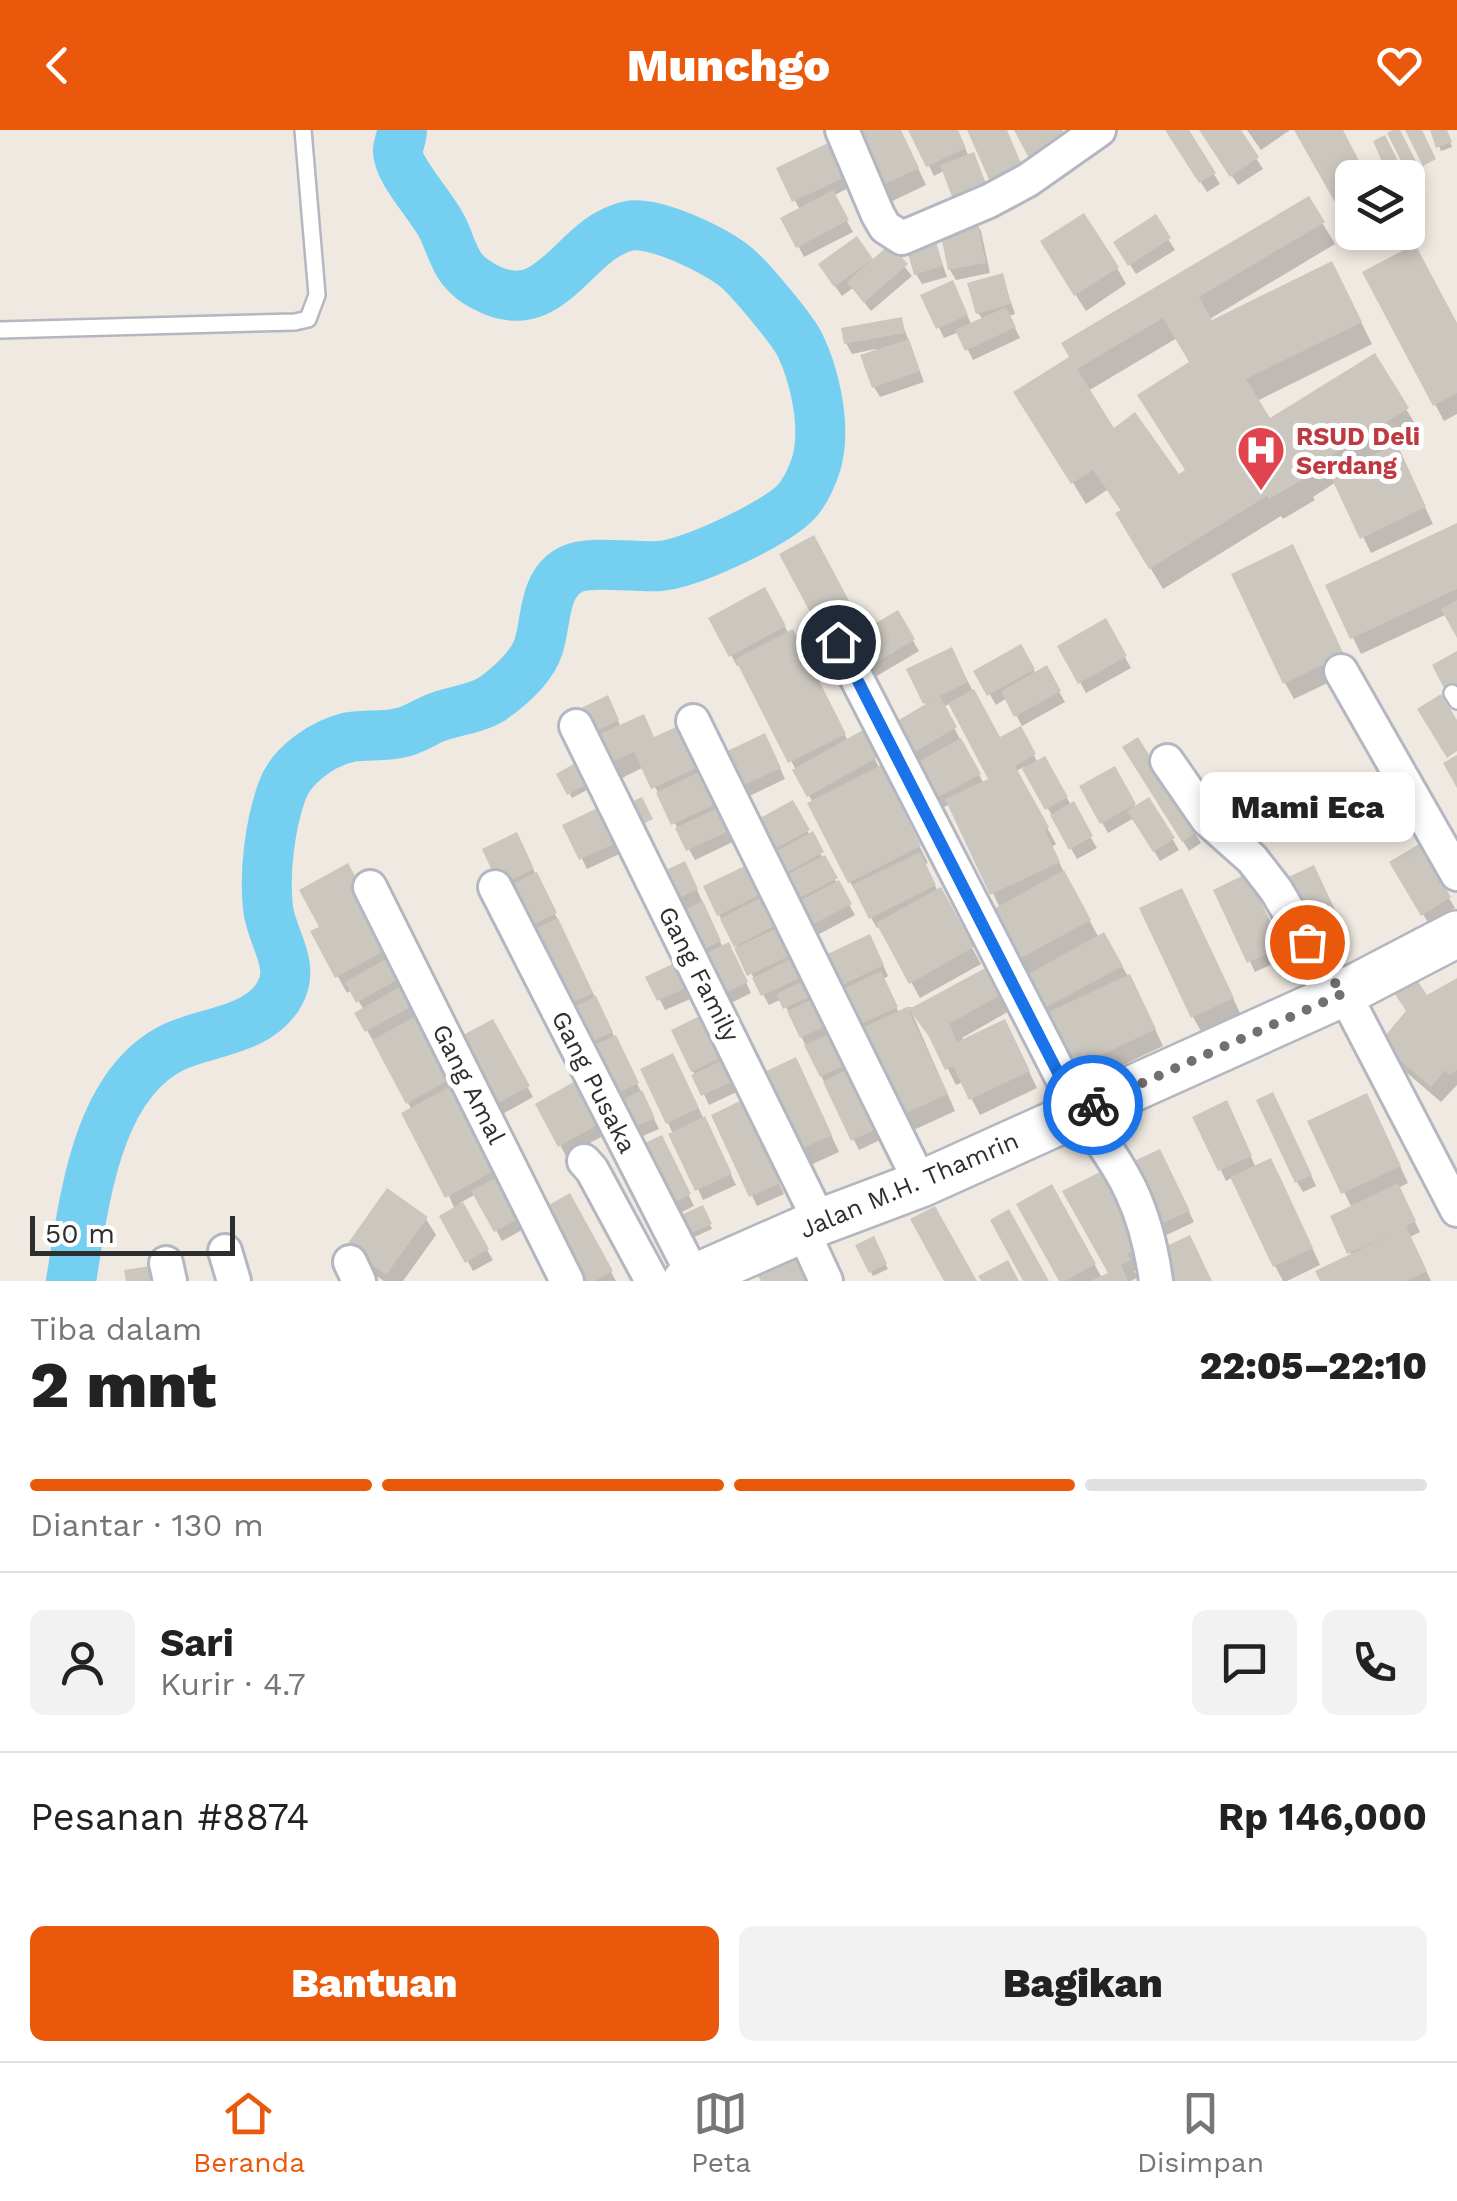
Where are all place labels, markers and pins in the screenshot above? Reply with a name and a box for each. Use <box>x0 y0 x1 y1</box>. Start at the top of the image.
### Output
place label: RSUD Deli Serdang <box>1296 422 1420 480</box>
hospital icon: RSUD Deli Serdang <box>1235 424 1287 492</box>
pin <box>796 600 881 685</box>
callout: Mami Eca <box>1200 772 1414 842</box>
pin <box>1265 900 1350 985</box>

